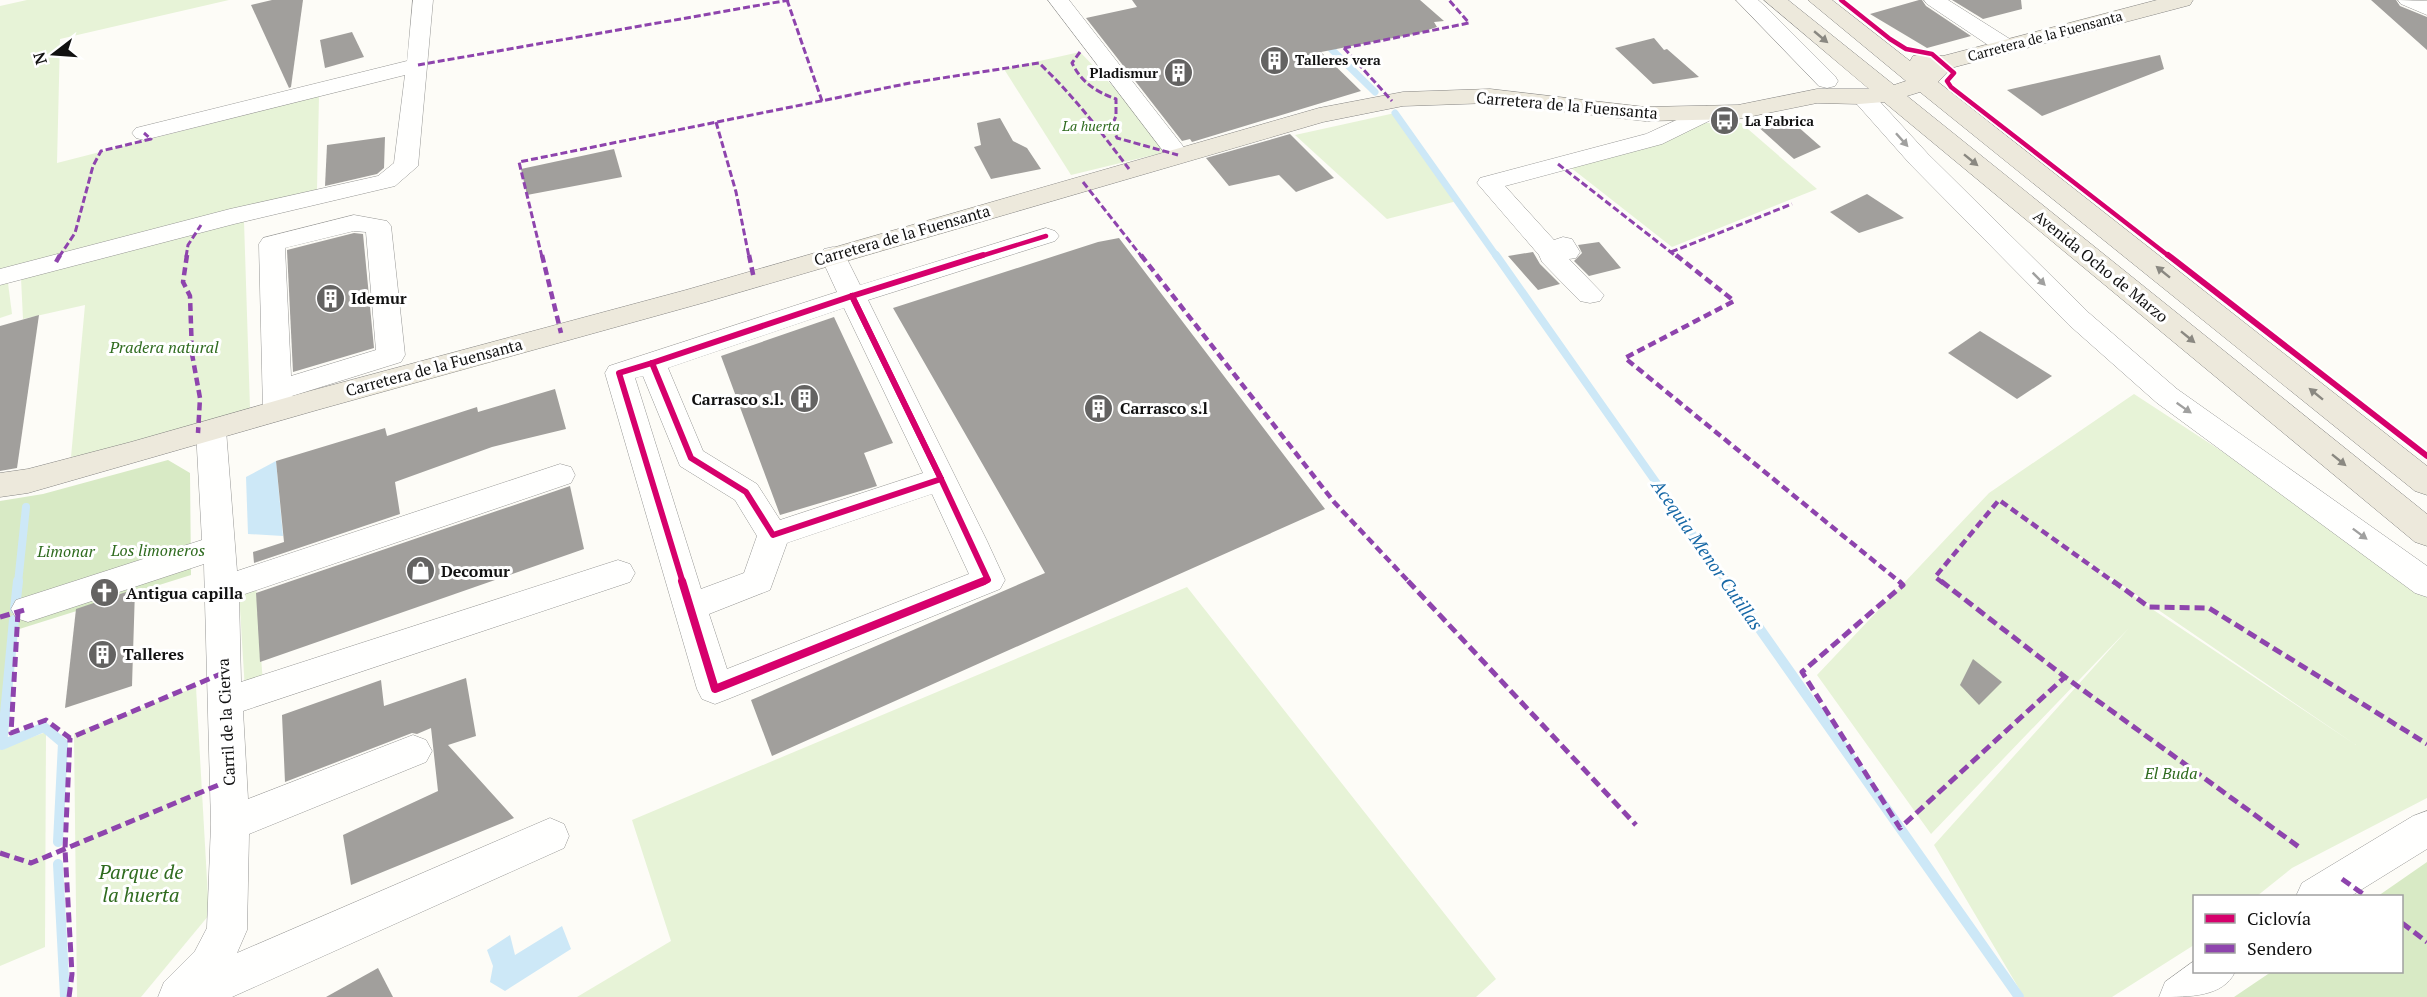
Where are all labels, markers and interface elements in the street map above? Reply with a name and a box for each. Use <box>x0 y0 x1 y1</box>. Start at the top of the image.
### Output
street label: Carretera de la Fuensanta <box>1965 6 2124 65</box>
north arrow <box>24 24 84 84</box>
one-way arrow <box>1813 30 1828 43</box>
building icon: Talleres vera <box>1258 44 1290 76</box>
text: N <box>27 49 52 67</box>
place label: Talleres vera <box>1295 50 1381 69</box>
building icon: Pladismur <box>1163 57 1195 89</box>
place label: Pladismur <box>1090 63 1158 82</box>
street label: Carretera de la Fuensanta <box>1475 86 1659 124</box>
bus stop icon: La Fabrica <box>1708 105 1740 137</box>
place label: La Fabrica <box>1745 111 1814 130</box>
park label: La huerta <box>1061 116 1120 135</box>
one-way arrow <box>1895 132 1908 147</box>
one-way arrow <box>1964 154 1979 166</box>
street label: Carretera de la Fuensanta <box>811 199 993 271</box>
street label: Avenida Ocho de Marzo <box>2029 205 2173 327</box>
one-way arrow <box>2155 266 2171 279</box>
one-way arrow <box>2032 271 2046 285</box>
building icon: Idemur <box>314 282 346 314</box>
place label: Idemur <box>351 287 407 309</box>
one-way arrow <box>2180 330 2195 343</box>
street label: Carretera de la Fuensanta <box>343 333 525 401</box>
park label: Pradera natural <box>108 336 219 358</box>
building icon: Carrasco s.l. <box>789 383 821 415</box>
place label: Carrasco s.l. <box>691 388 784 410</box>
one-way arrow <box>2308 389 2323 401</box>
building icon: Carrasco s.l <box>1083 392 1115 424</box>
place label: Carrasco s.l <box>1120 397 1208 419</box>
one-way arrow <box>2177 402 2192 414</box>
one-way arrow <box>2331 454 2346 466</box>
water label: Acequia Menor Cutillas <box>1646 473 1769 635</box>
one-way arrow <box>2352 528 2368 541</box>
park label: Los limoneros <box>110 539 205 561</box>
park label: Limonar <box>36 540 96 562</box>
shop icon: Decomur <box>404 555 436 587</box>
place label: Decomur <box>441 560 510 582</box>
church icon: Antigua capilla <box>89 577 121 609</box>
place label: Antigua capilla <box>126 582 243 604</box>
building icon: Talleres <box>86 638 118 670</box>
place label: Talleres <box>123 643 184 665</box>
street label: Carril de la Cierva <box>212 658 240 786</box>
park label: El Buda <box>2144 762 2197 784</box>
park label: Parque de la huerta <box>98 858 183 908</box>
legend <box>2193 895 2403 973</box>
text: Ciclovía <box>2247 906 2311 930</box>
text: Sendero <box>2247 936 2312 960</box>

